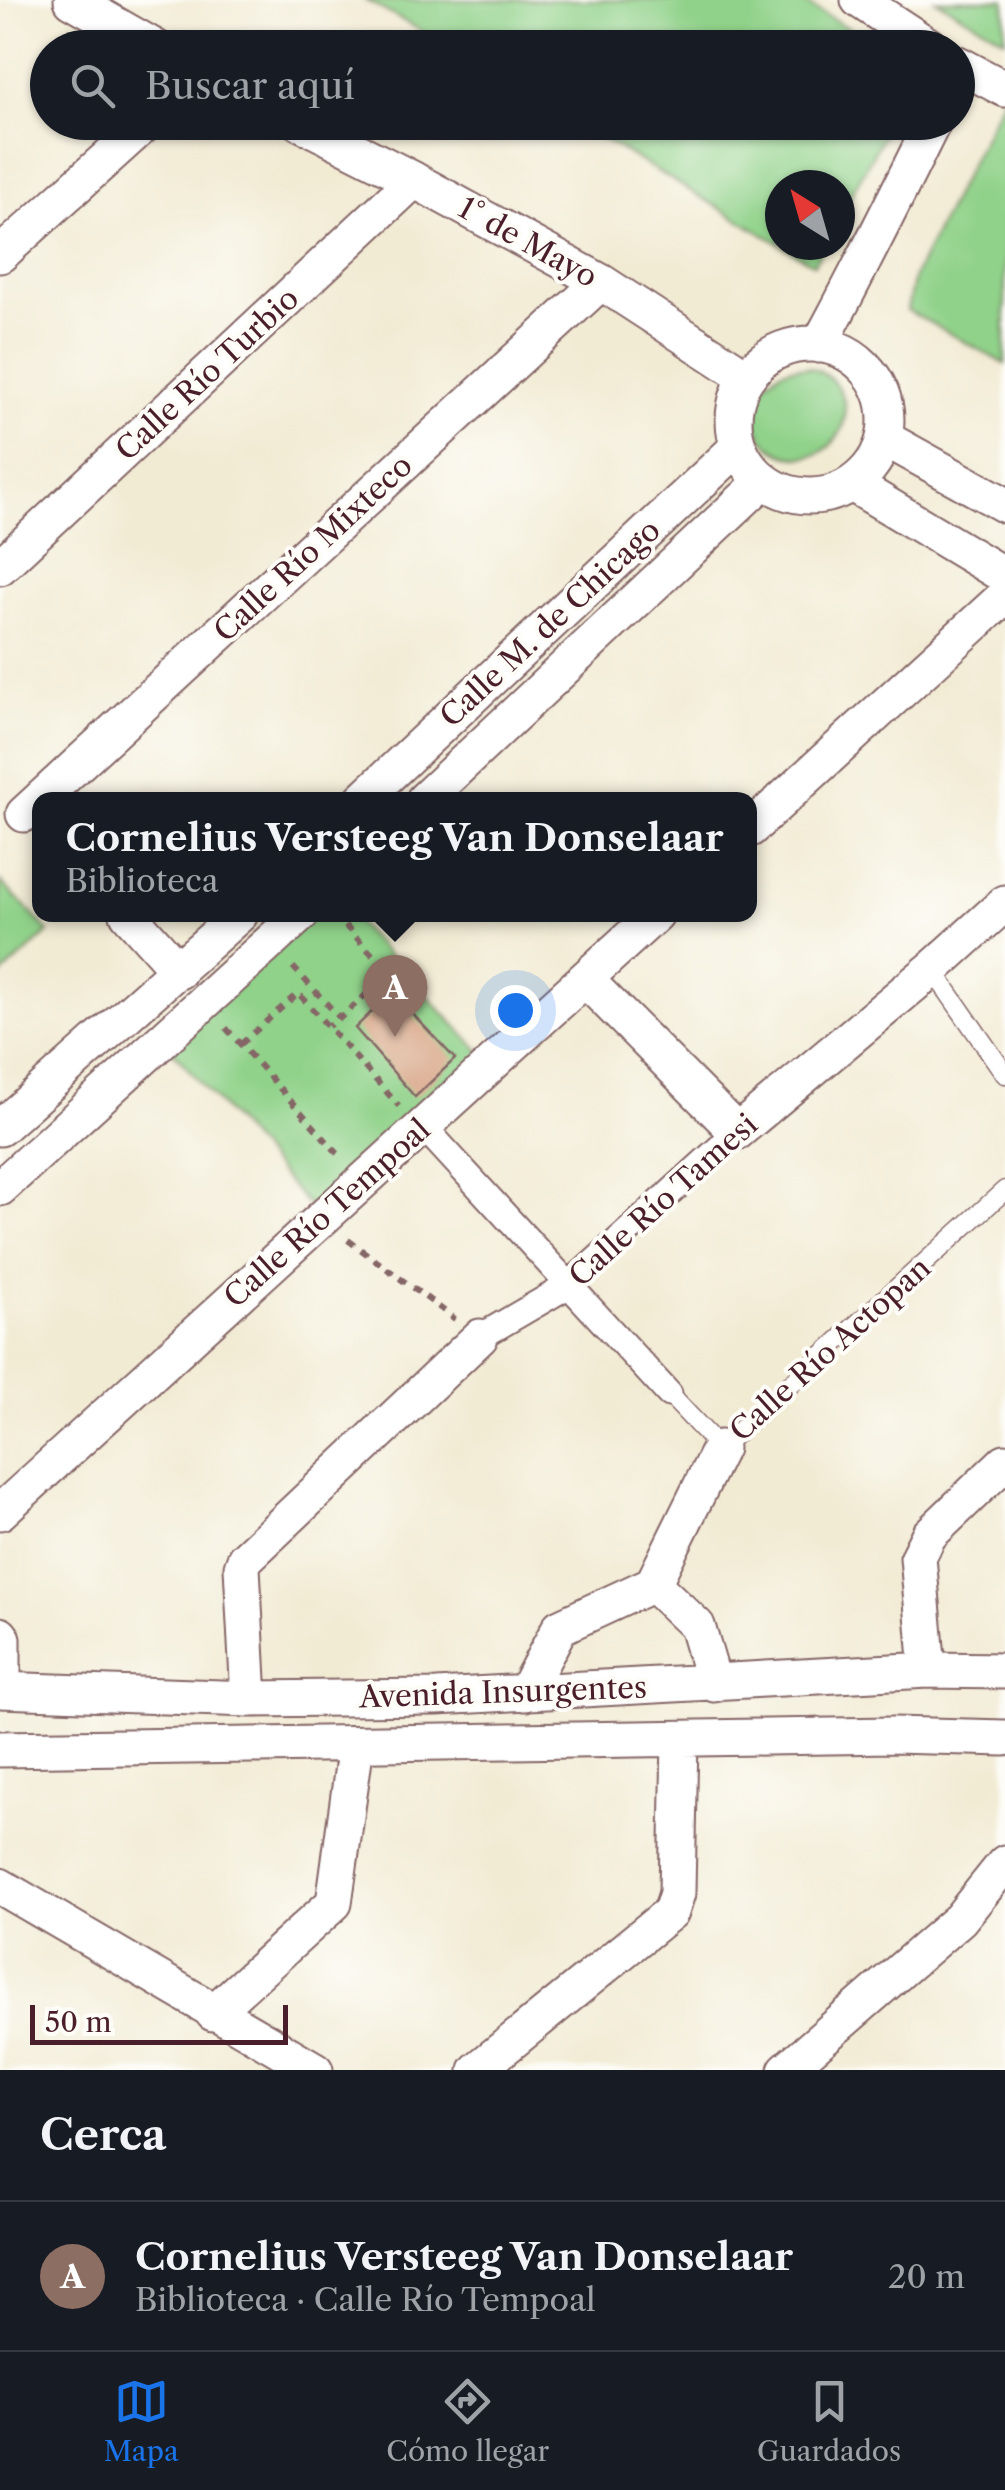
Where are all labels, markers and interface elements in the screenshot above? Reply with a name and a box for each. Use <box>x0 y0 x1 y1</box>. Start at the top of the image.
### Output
search box <box>30 30 975 140</box>
icon: search <box>65 58 120 113</box>
text: Buscar aquí <box>145 62 355 109</box>
north arrow <box>765 170 855 260</box>
street label: 1° de Mayo <box>452 189 604 295</box>
street label: Calle Río Turbio <box>108 280 306 468</box>
street label: Calle Río Mixteco <box>206 447 420 649</box>
street label: Calle M. de Chicago <box>432 511 668 735</box>
popup <box>32 792 757 922</box>
text: Cornelius Versteeg Van Donselaar <box>65 814 724 861</box>
text: Biblioteca <box>65 861 219 900</box>
pin: A <box>362 954 428 1037</box>
your location <box>490 985 541 1036</box>
street label: Calle Río Tamesi <box>561 1106 765 1294</box>
street label: Calle Río Tempoal <box>216 1111 438 1315</box>
street label: Calle Río Actopan <box>722 1249 938 1449</box>
street label: Avenida Insurgentes <box>357 1668 648 1716</box>
scale bar <box>30 2000 288 2044</box>
text: 50 m <box>45 2005 112 2039</box>
text: Cerca <box>40 2109 166 2161</box>
text: Cornelius Versteeg Van Donselaar <box>135 2233 793 2280</box>
text: A <box>60 2257 85 2296</box>
text: 20 m <box>888 2257 965 2296</box>
text: Biblioteca · Calle Río Tempoal <box>135 2280 596 2319</box>
tab: Mapa <box>104 2374 179 2468</box>
tab: Cómo llegar <box>386 2374 549 2468</box>
tab: Guardados <box>757 2374 901 2468</box>

